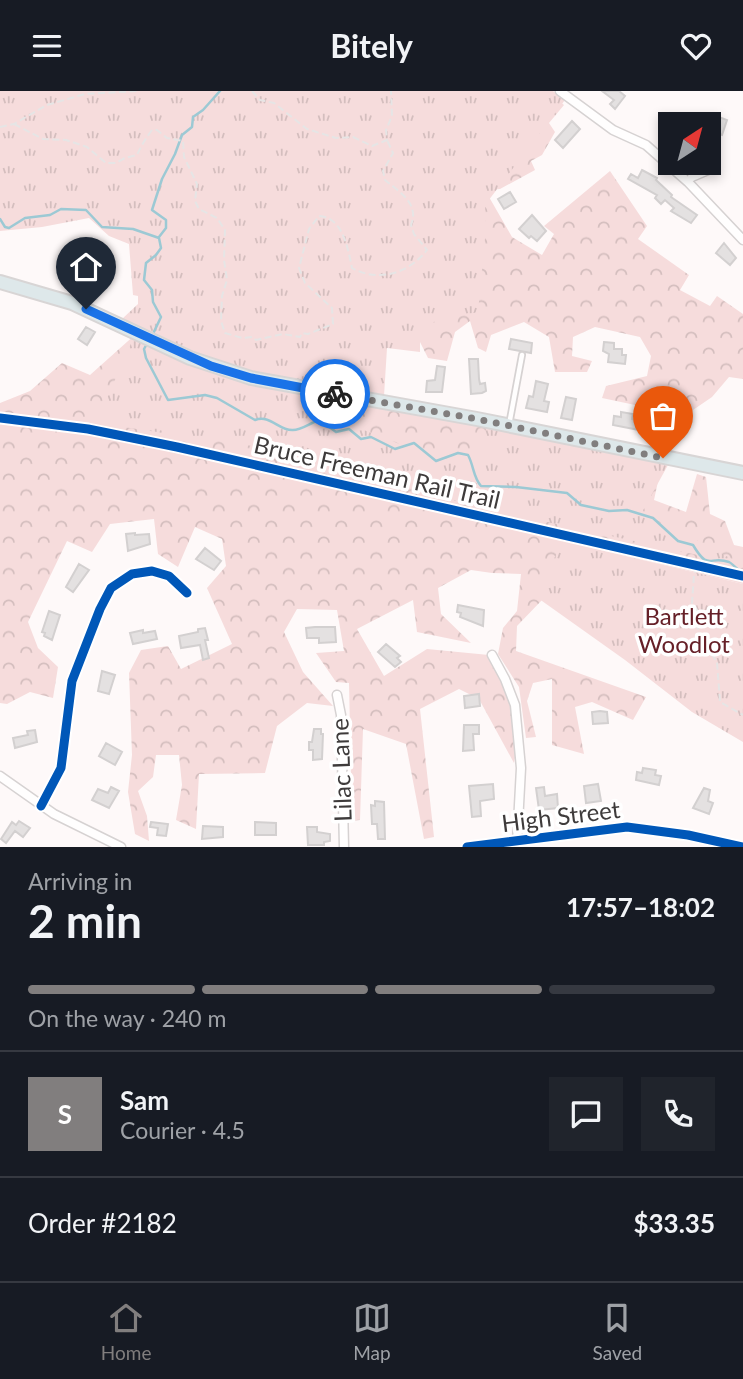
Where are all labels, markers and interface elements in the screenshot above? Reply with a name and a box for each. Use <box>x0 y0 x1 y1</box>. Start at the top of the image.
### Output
text: Bitely <box>330 26 413 65</box>
icon: menu <box>28 27 66 65</box>
icon: heart <box>677 27 715 65</box>
north arrow <box>658 112 721 175</box>
map controls <box>658 112 721 175</box>
pin <box>56 237 116 309</box>
icon: home <box>67 248 105 286</box>
courier <box>300 359 370 429</box>
icon: bike <box>316 375 354 413</box>
pin <box>633 386 693 458</box>
icon: bag <box>644 397 682 435</box>
street label: Bruce Freeman Rail Trail <box>251 429 503 514</box>
park label: Bartlett Woodlot <box>638 601 730 658</box>
street label: Lilac Lane <box>324 718 357 822</box>
street label: High Street <box>500 794 622 837</box>
text: Arriving in <box>28 867 132 895</box>
text: 17:57–18:02 <box>566 891 715 923</box>
text: 2 min <box>28 893 142 948</box>
text: On the way · 240 m <box>28 1004 227 1032</box>
button: chat <box>549 1077 623 1151</box>
button: phone <box>641 1077 715 1151</box>
text: Sam <box>120 1084 169 1116</box>
text: S <box>58 1098 72 1130</box>
text: Courier · 4.5 <box>120 1116 245 1144</box>
text: Order #2182 <box>28 1207 177 1239</box>
text: $33.35 <box>633 1207 715 1239</box>
tab: Home <box>101 1299 151 1364</box>
tab: Map <box>353 1299 391 1364</box>
tab: Saved <box>593 1299 642 1364</box>

